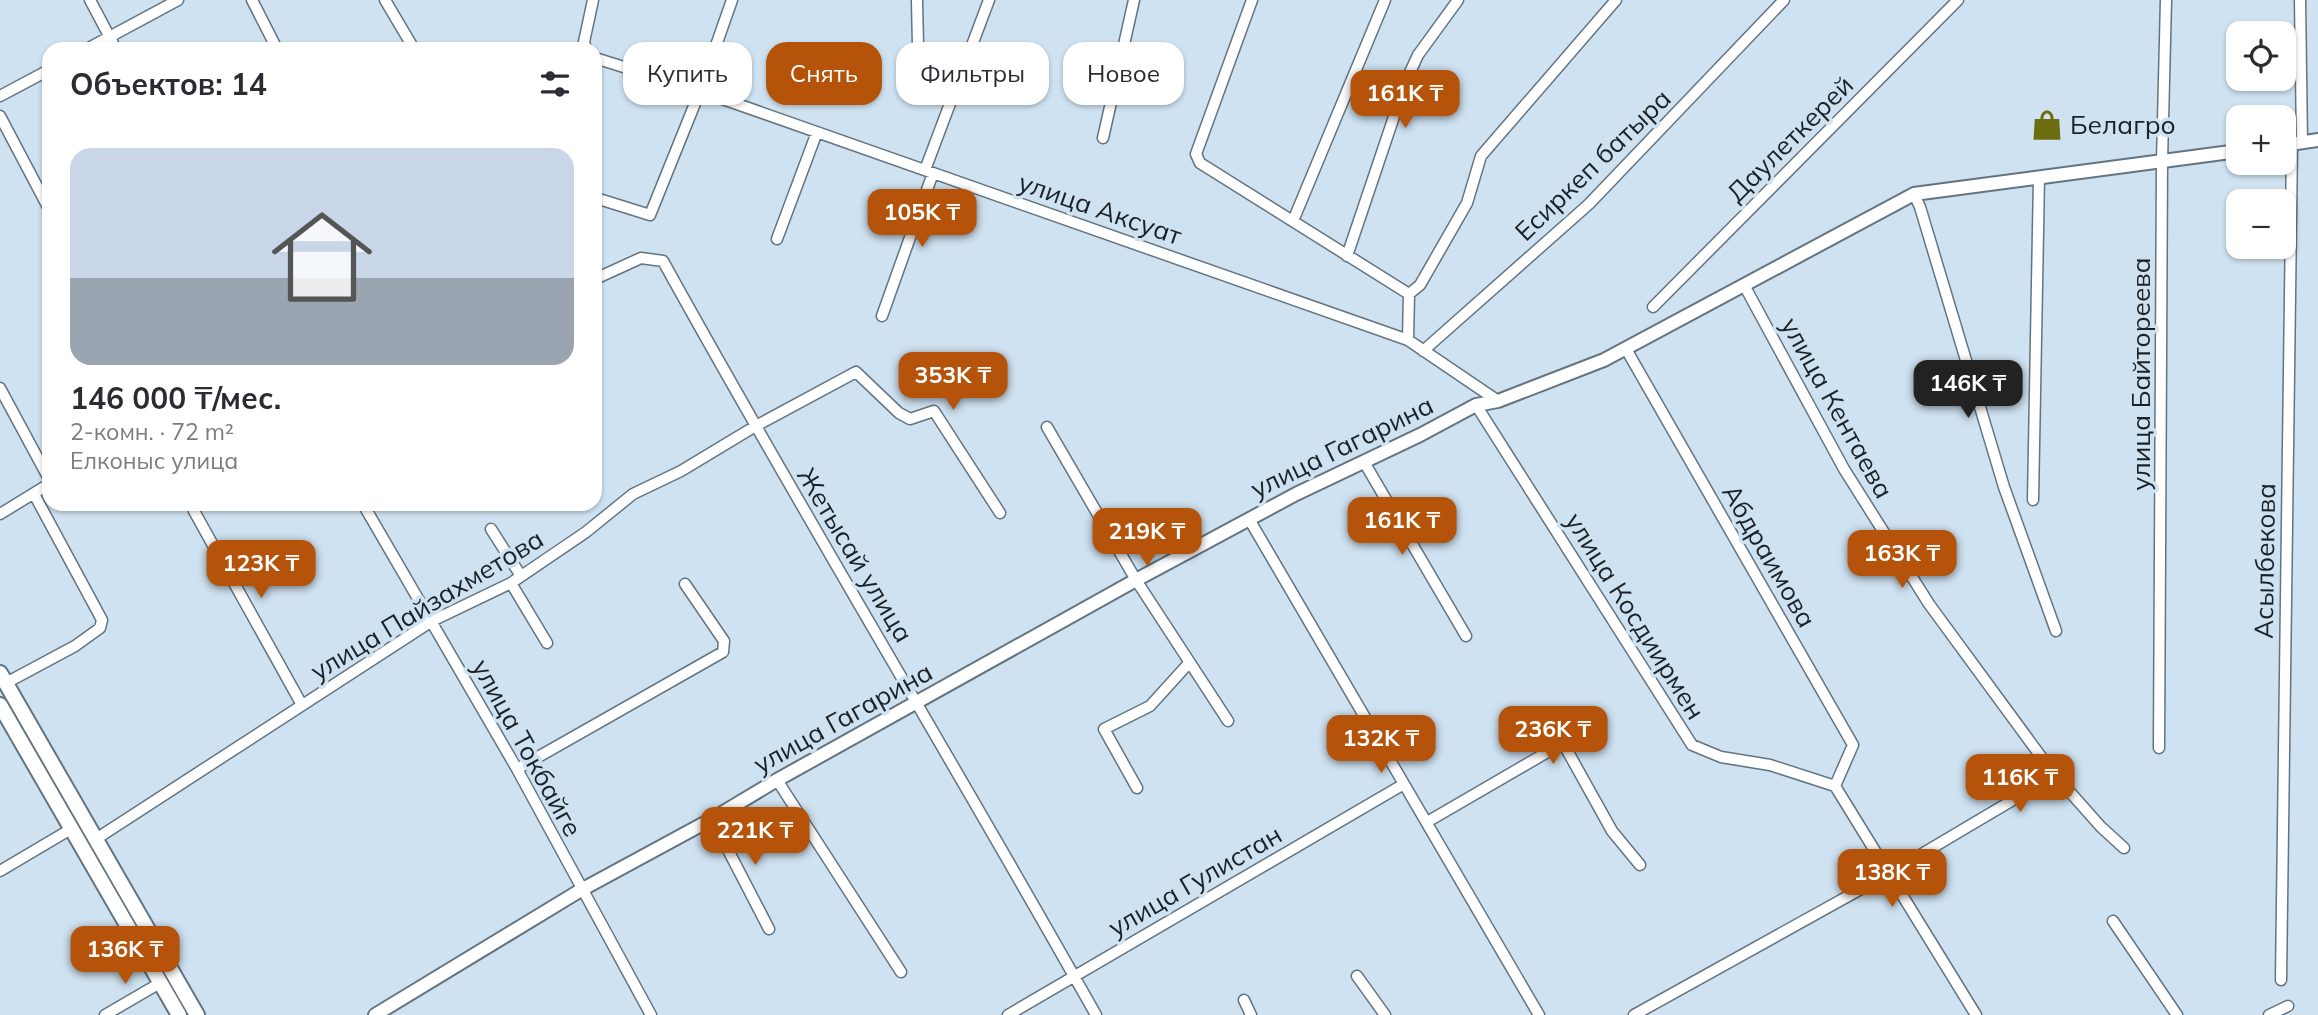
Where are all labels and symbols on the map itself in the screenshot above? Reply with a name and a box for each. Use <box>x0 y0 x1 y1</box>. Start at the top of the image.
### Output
street label: Даулеткерей <box>1719 68 1860 209</box>
pin: 161K ₸ <box>1348 71 1462 130</box>
street label: Есиркеп батыра <box>1508 82 1678 247</box>
shop icon: Белагро <box>2030 108 2064 142</box>
place label: Белагро <box>2070 108 2176 141</box>
street label: улица Аксуат <box>1014 165 1186 252</box>
pin: 105K ₸ <box>865 190 979 249</box>
street label: улица Байтореева <box>2124 257 2157 491</box>
street label: улица Кентаева <box>1774 311 1901 504</box>
pin: 353K ₸ <box>896 352 1010 412</box>
pin: 146K ₸ <box>1911 360 2025 420</box>
street label: улица Гагарина <box>1245 388 1439 505</box>
street label: Жетысай улица <box>790 461 921 648</box>
street label: Абдраимова <box>1715 478 1824 633</box>
street label: Асылбекова <box>2247 483 2282 639</box>
pin: 161K ₸ <box>1345 498 1459 557</box>
street label: улица Косдиирмен <box>1558 506 1712 725</box>
pin: 219K ₸ <box>1090 508 1204 568</box>
street label: улица Пайзахметова <box>304 522 549 687</box>
pin: 163K ₸ <box>1845 530 1959 590</box>
pin: 123K ₸ <box>204 540 318 600</box>
street label: улица Токбайге <box>465 653 590 842</box>
street label: улица Гагарина <box>748 655 938 780</box>
pin: 236K ₸ <box>1496 706 1610 766</box>
pin: 132K ₸ <box>1324 716 1438 775</box>
pin: 116K ₸ <box>1963 754 2077 814</box>
pin: 221K ₸ <box>698 808 812 867</box>
street label: улица Гулистан <box>1102 818 1287 944</box>
pin: 138K ₸ <box>1835 850 1949 909</box>
pin: 136K ₸ <box>68 926 182 986</box>

